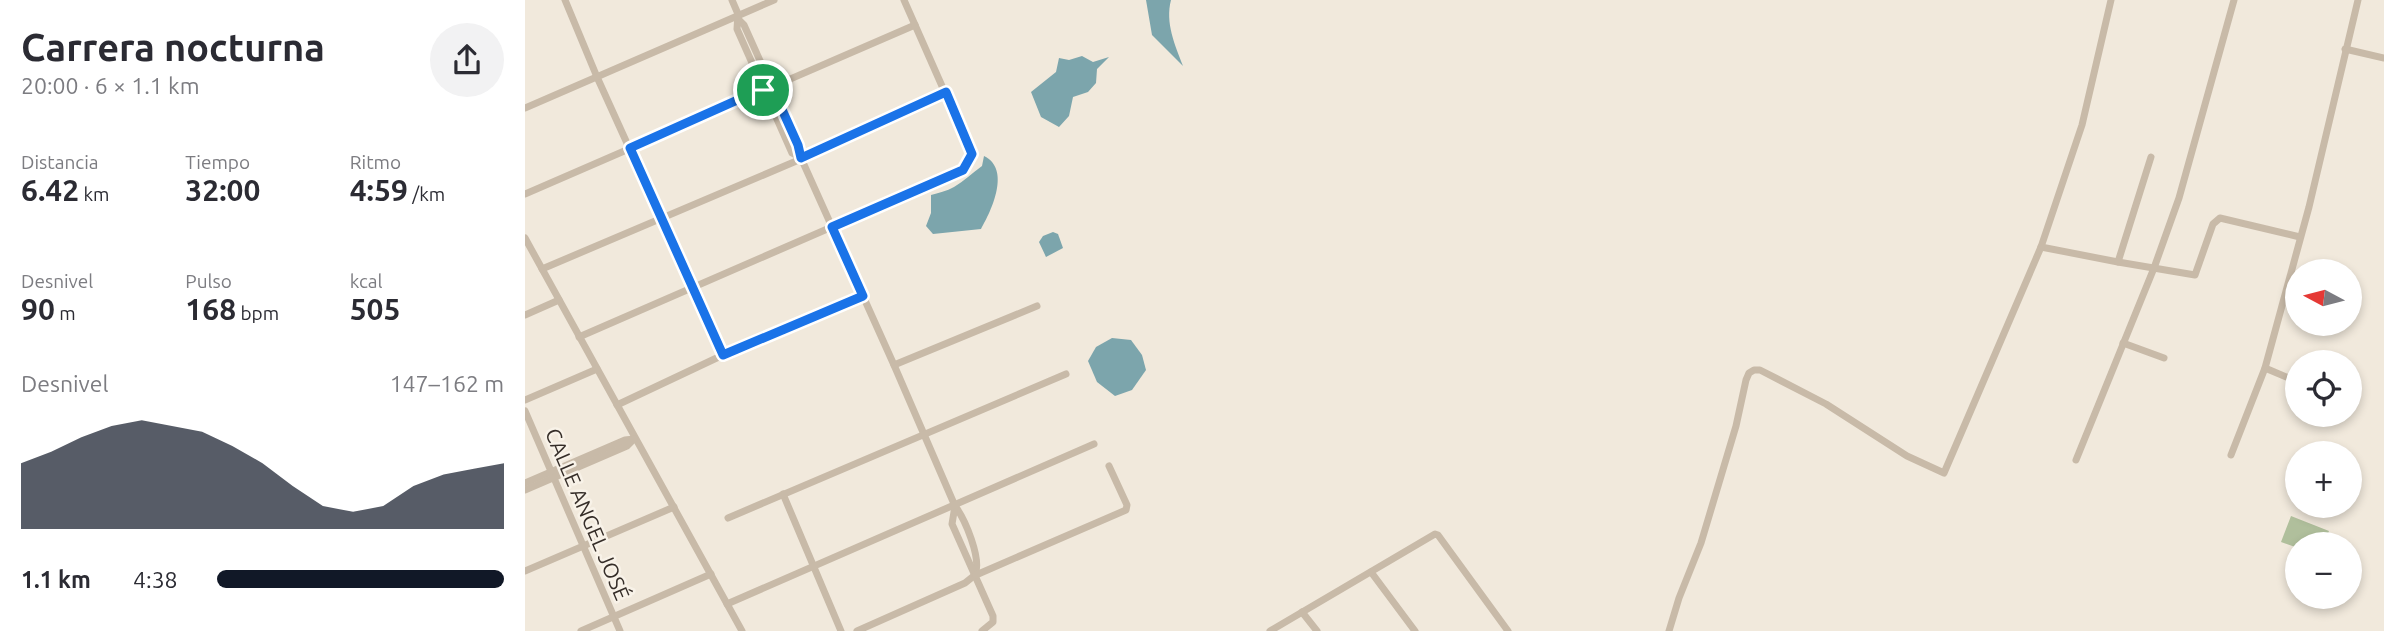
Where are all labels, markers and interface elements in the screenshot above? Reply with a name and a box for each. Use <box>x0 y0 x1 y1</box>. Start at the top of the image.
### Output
button: share <box>430 23 504 97</box>
text: Carrera nocturna <box>21 26 325 68</box>
pin <box>733 60 793 120</box>
icon: arrive <box>744 71 782 109</box>
text: 20:00 · 6 × 1.1 km <box>21 73 200 98</box>
text: Distancia <box>21 151 99 173</box>
text: Tiempo <box>185 151 250 173</box>
text: Ritmo <box>350 151 401 173</box>
text: 6.42 <box>21 173 79 207</box>
text: 32:00 <box>185 173 260 207</box>
text: 4:59 <box>350 173 408 207</box>
text: km <box>79 183 109 205</box>
text: /km <box>408 183 445 205</box>
north arrow <box>2285 259 2363 336</box>
map controls <box>2285 259 2362 609</box>
text: Desnivel <box>21 270 93 292</box>
text: Pulso <box>185 270 232 292</box>
text: kcal <box>350 270 382 292</box>
text: 90 <box>21 292 55 326</box>
text: 168 <box>185 292 236 326</box>
text: 505 <box>350 292 400 326</box>
text: m <box>55 302 76 324</box>
text: bpm <box>236 302 279 324</box>
button: locate <box>2285 350 2362 427</box>
text: Desnivel <box>21 371 109 396</box>
text: 147–162 m <box>390 371 504 396</box>
street label: CALLE ANGEL JOSÉ <box>541 425 635 603</box>
button: + <box>2285 441 2362 518</box>
button: − <box>2285 532 2362 609</box>
text: 1.1 km <box>21 567 91 592</box>
text: 4:38 <box>133 567 178 592</box>

